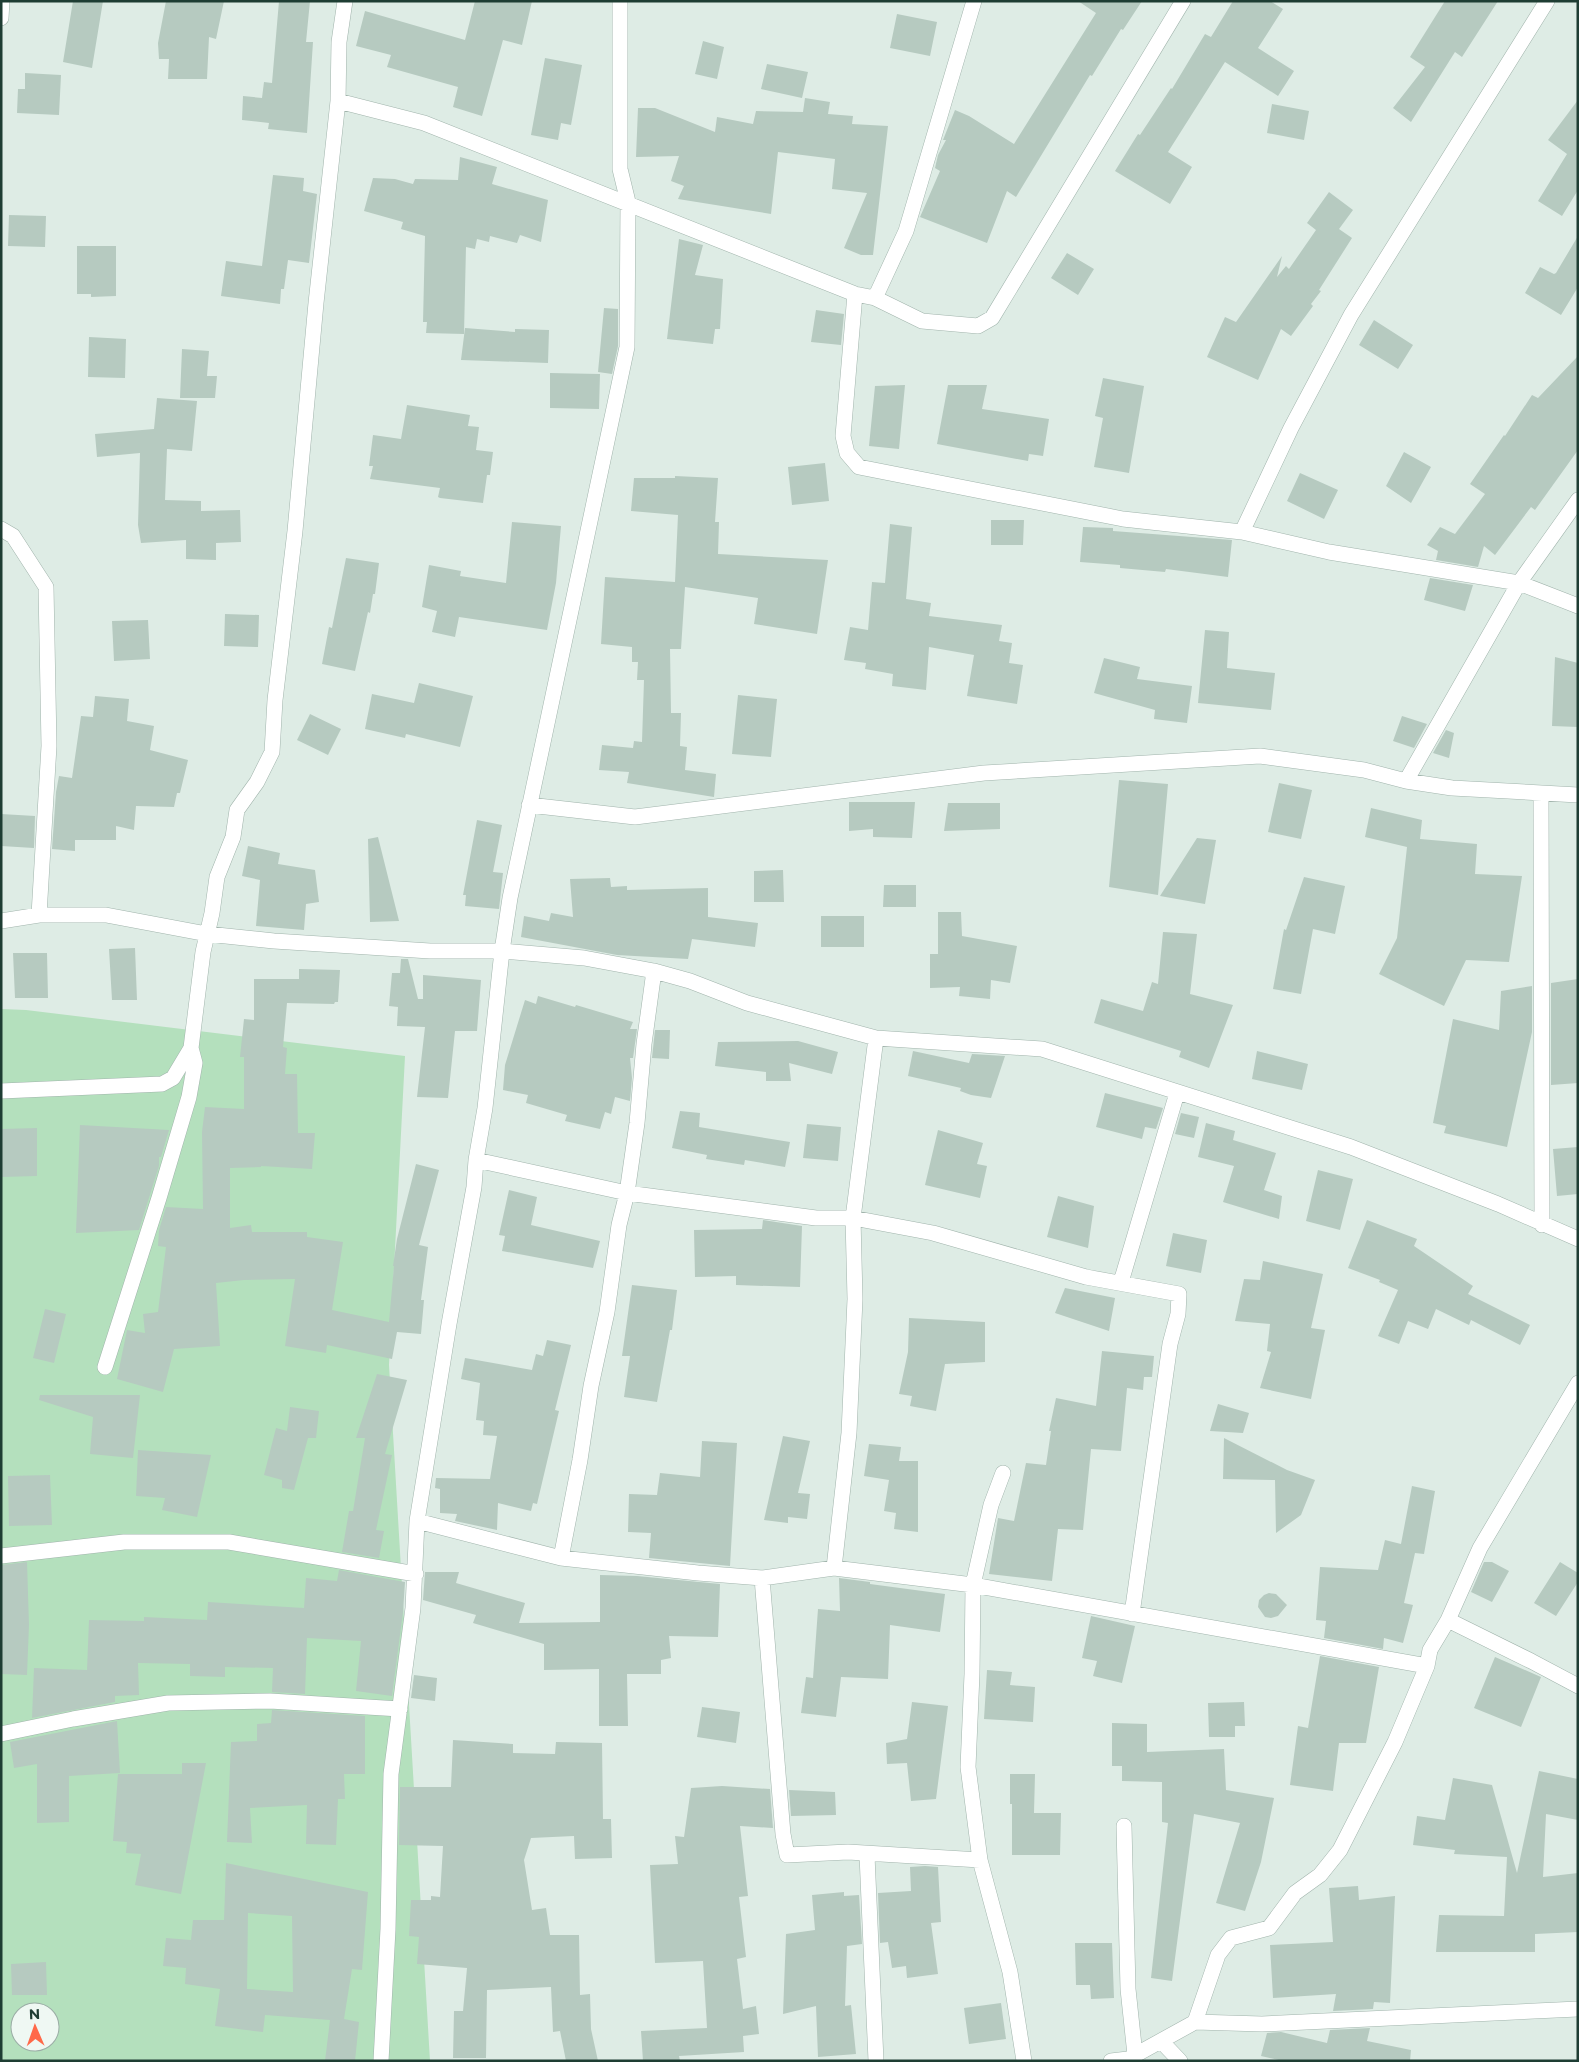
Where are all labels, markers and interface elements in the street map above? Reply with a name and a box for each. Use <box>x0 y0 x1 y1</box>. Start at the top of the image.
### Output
north arrow <box>10 2002 60 2052</box>
text: N <box>29 2005 41 2023</box>

